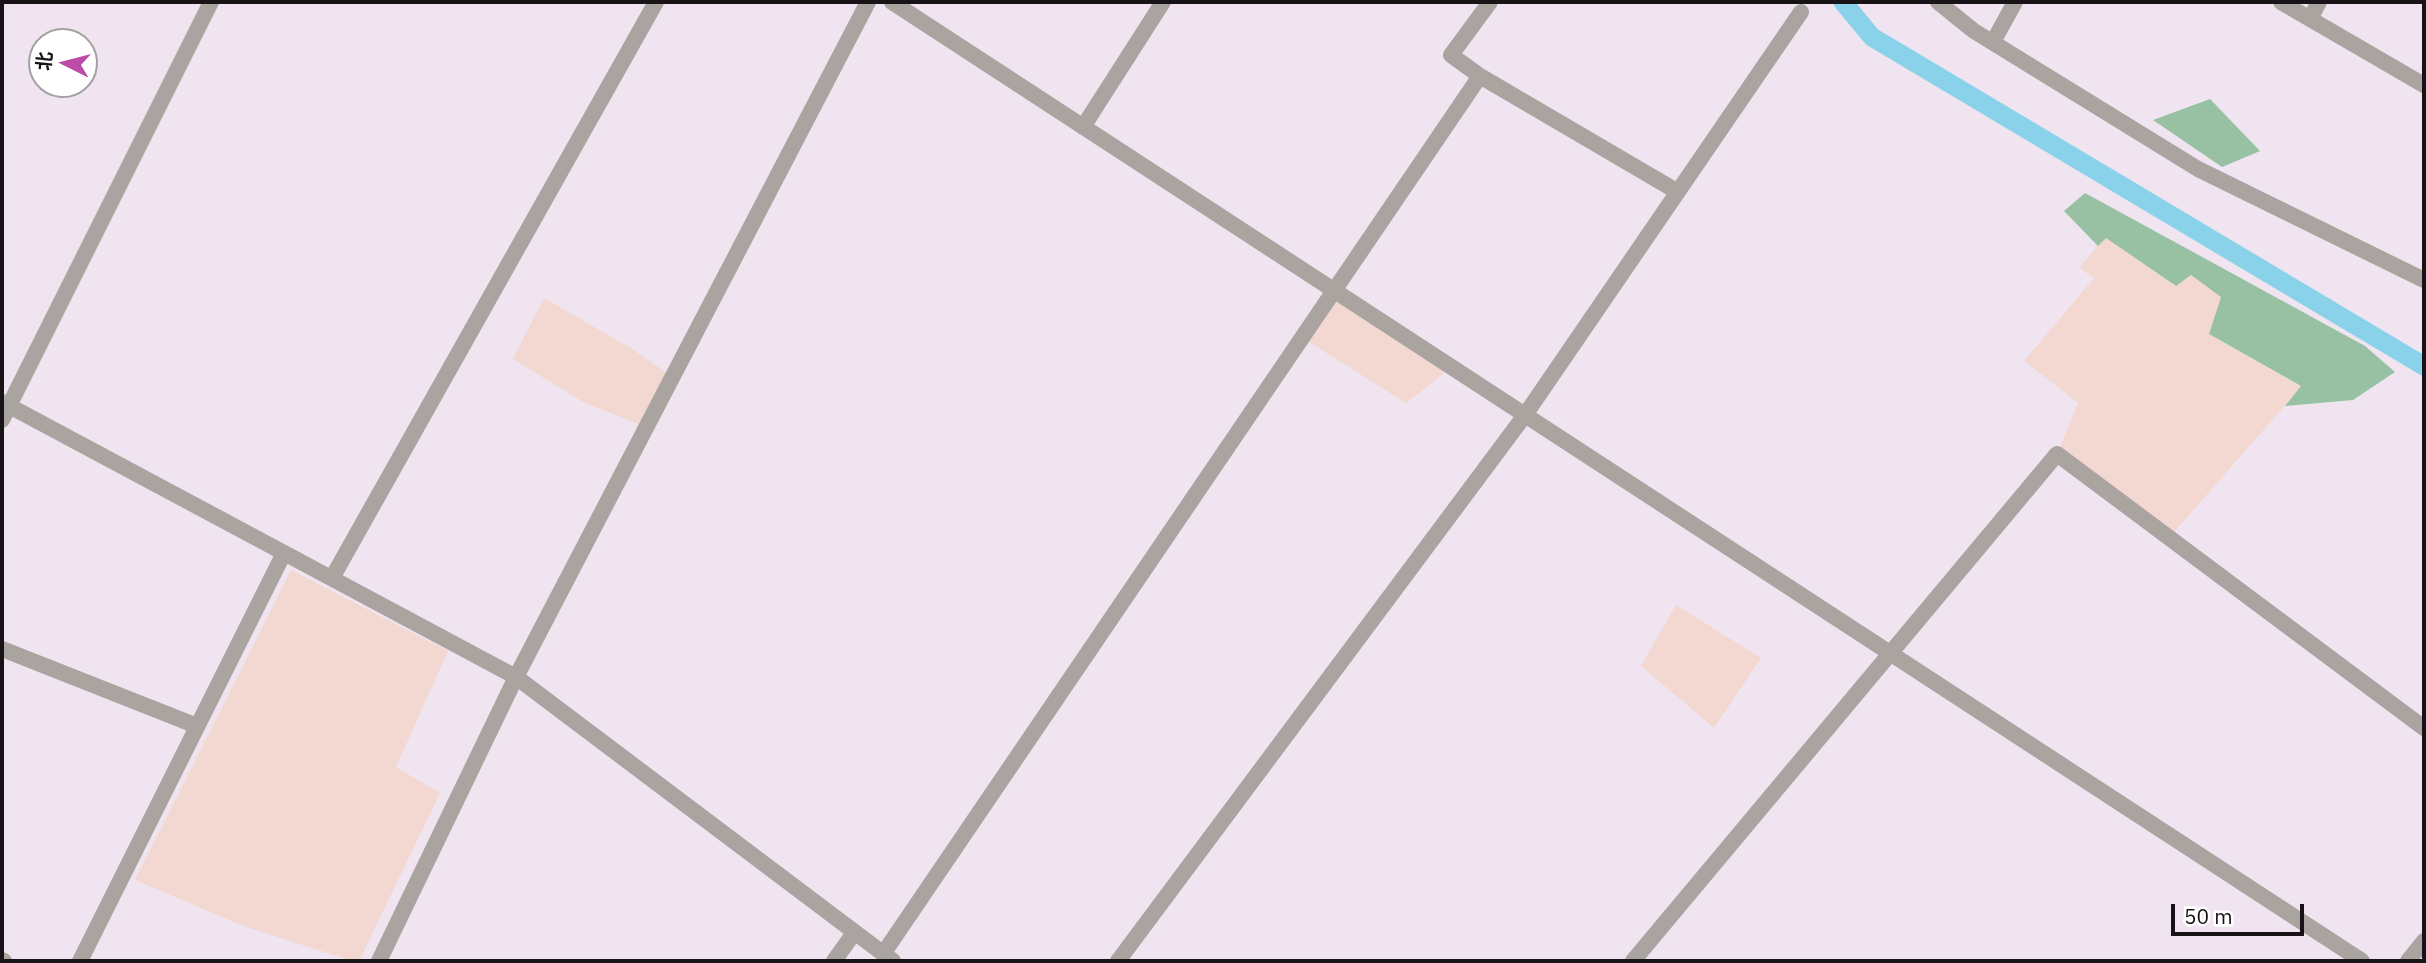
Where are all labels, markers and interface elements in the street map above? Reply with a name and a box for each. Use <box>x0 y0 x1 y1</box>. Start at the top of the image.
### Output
north arrow <box>28 28 98 98</box>
text: 北 <box>31 50 57 72</box>
scale bar <box>2174 890 2307 934</box>
text: 50 m <box>2184 902 2233 930</box>

